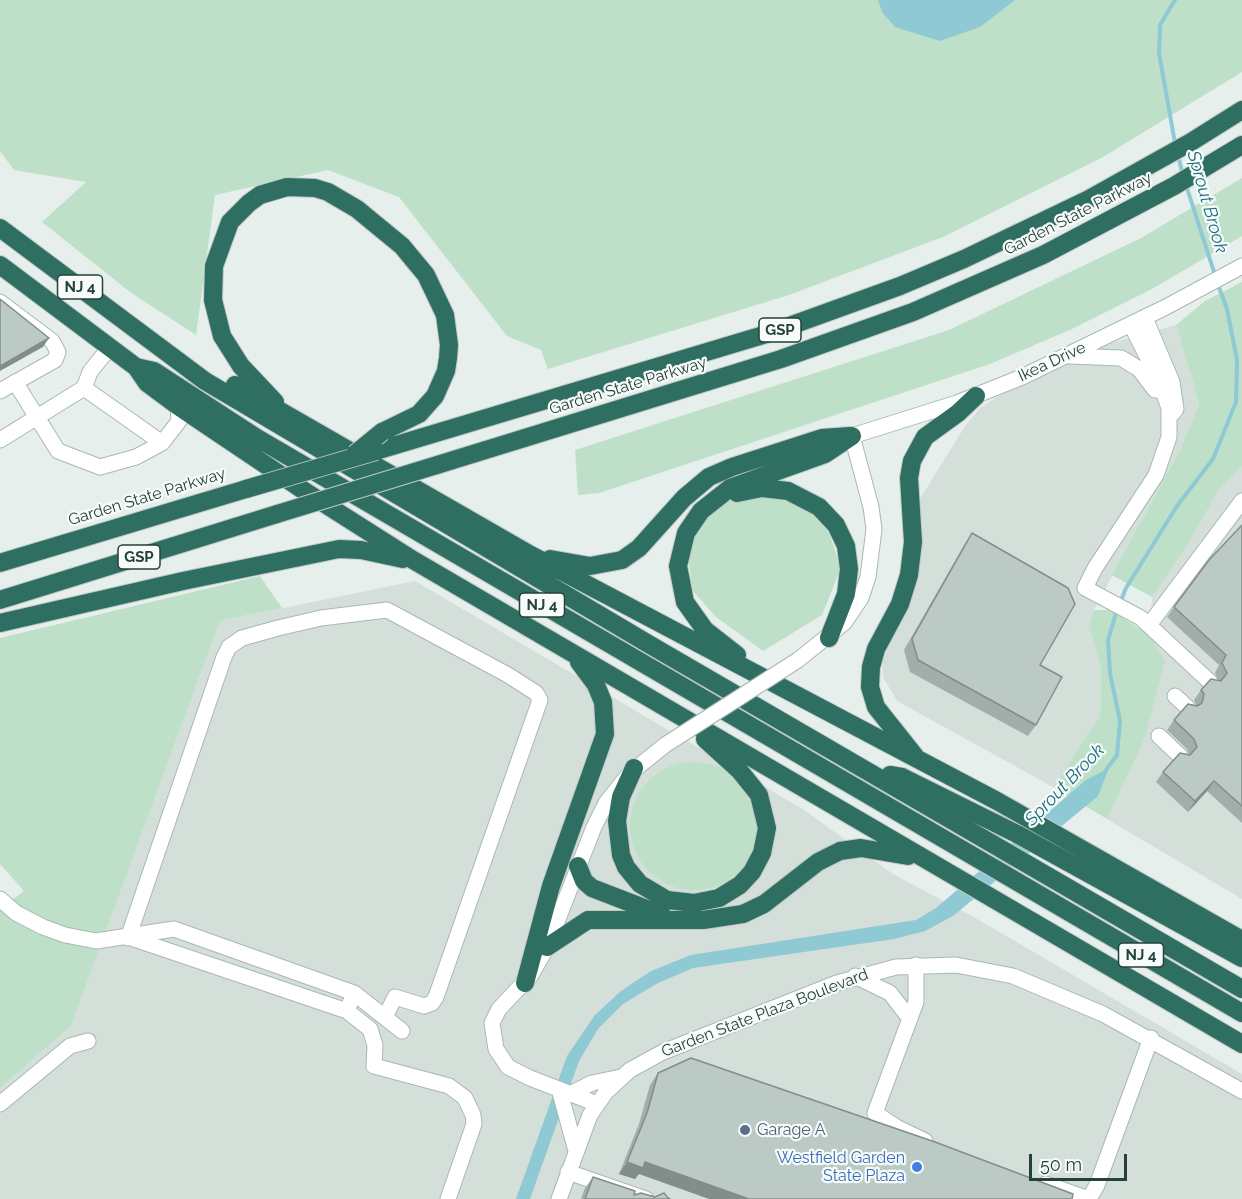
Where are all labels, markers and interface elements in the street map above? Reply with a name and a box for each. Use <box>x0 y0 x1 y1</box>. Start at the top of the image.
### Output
water label: Sprout Brook <box>1182 148 1232 256</box>
street label: Garden State Parkway <box>1001 168 1155 260</box>
road number: NJ 4 <box>58 275 103 299</box>
road number: GSP <box>759 318 801 342</box>
street label: Ikea Drive <box>1015 338 1089 386</box>
street label: Garden State Parkway <box>547 353 709 419</box>
street label: Garden State Parkway <box>66 464 228 530</box>
road number: GSP <box>118 545 160 569</box>
road number: NJ 4 <box>520 593 564 617</box>
water label: Sprout Brook <box>1021 740 1109 830</box>
road number: NJ 4 <box>1118 943 1164 967</box>
street label: Garden State Plaza Boulevard <box>659 965 871 1061</box>
place label: Garage A <box>757 1120 826 1140</box>
marker: Garage A <box>738 1123 752 1137</box>
scale bar <box>1032 1142 1130 1180</box>
place label: Westfield Garden State Plaza <box>777 1148 905 1186</box>
text: 50 m <box>1040 1154 1082 1175</box>
marker: Westfield Garden State Plaza <box>910 1160 924 1174</box>

